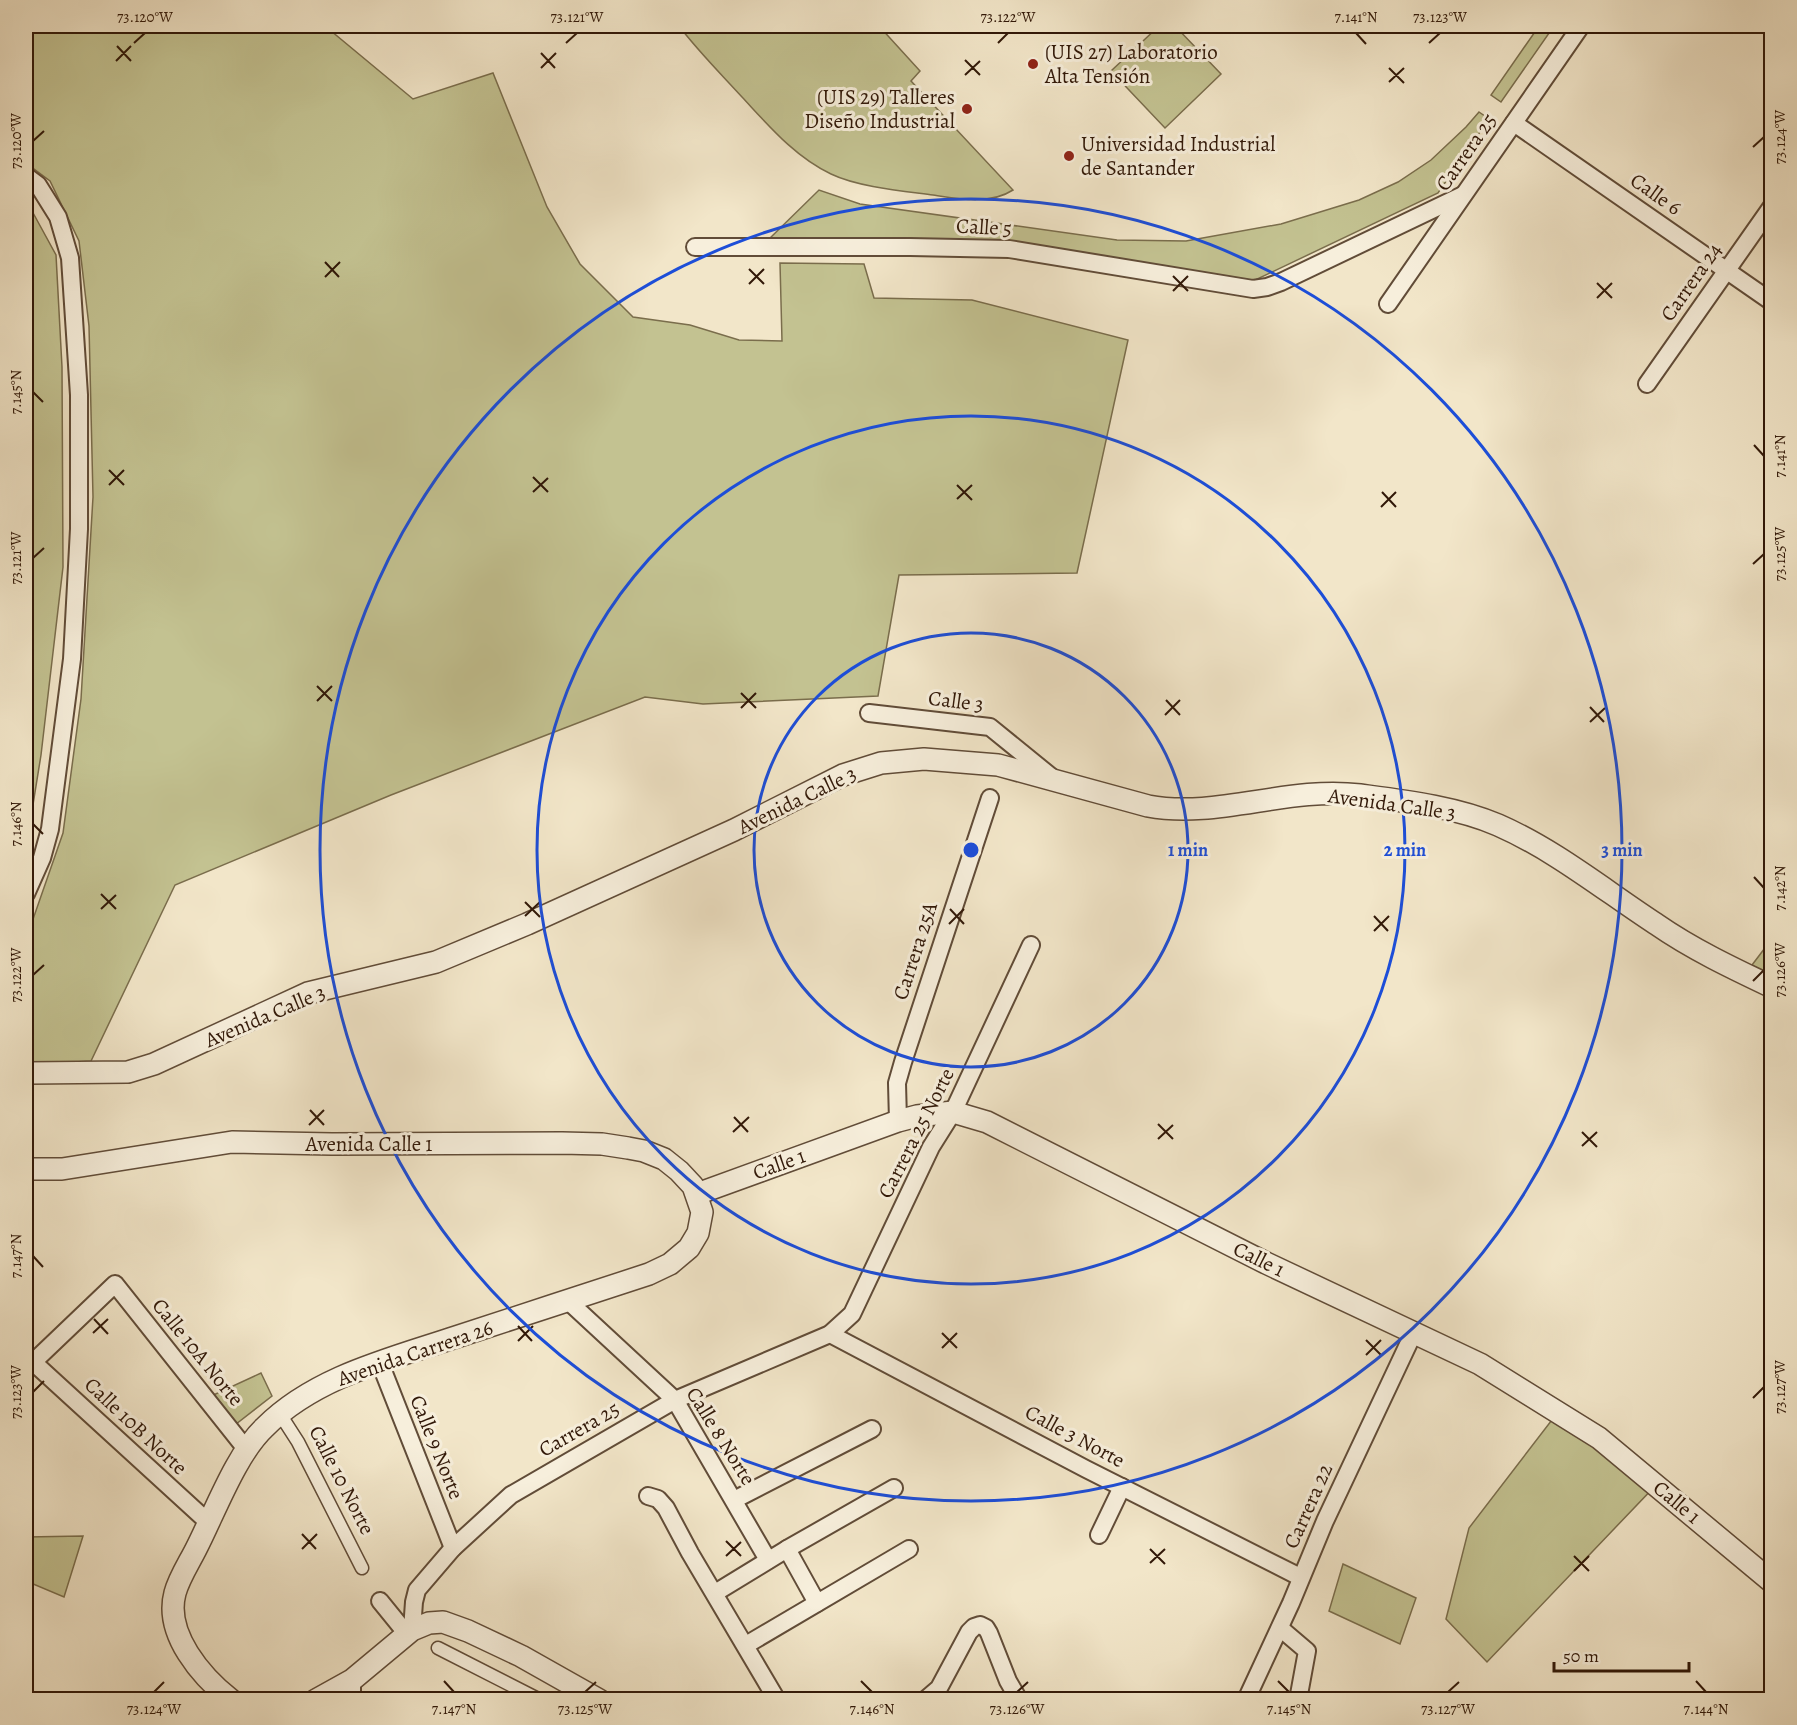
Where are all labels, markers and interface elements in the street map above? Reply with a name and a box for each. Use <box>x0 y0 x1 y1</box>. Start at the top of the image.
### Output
text: 73.120°W <box>117 7 173 27</box>
text: 73.121°W <box>550 7 604 27</box>
text: 73.122°W <box>980 7 1036 27</box>
text: 7.141°N <box>1334 7 1378 27</box>
text: 73.123°W <box>1413 7 1467 27</box>
place label: (UIS 27) Laboratorio Alta Tensión <box>1044 38 1218 90</box>
marker: (UIS 27) Laboratorio Alta Tensión <box>1026 57 1040 71</box>
place label: (UIS 29) Talleres Diseño Industrial <box>804 83 955 135</box>
marker: (UIS 29) Talleres Diseño Industrial <box>960 102 974 116</box>
street label: Carrera 25 <box>1429 108 1503 196</box>
text: 73.124°W <box>1770 110 1790 164</box>
text: 73.120°W <box>6 113 26 169</box>
place label: Universidad Industrial de Santander <box>1081 130 1275 182</box>
marker: Universidad Industrial de Santander <box>1062 149 1076 163</box>
street label: Calle 6 <box>1625 166 1687 222</box>
street label: Calle 5 <box>955 212 1013 242</box>
street label: Carrera 24 <box>1654 237 1728 327</box>
text: 7.145°N <box>6 370 26 414</box>
text: 7.141°N <box>1770 434 1790 478</box>
text: 73.125°W <box>1770 527 1790 581</box>
text: 73.121°W <box>6 531 26 585</box>
street label: Calle 3 <box>927 684 985 718</box>
street label: Avenida Calle 3 <box>732 759 861 841</box>
street label: Avenida Calle 3 <box>1325 781 1458 827</box>
text: 7.146°N <box>6 801 26 847</box>
text: 1 min <box>1168 838 1208 862</box>
text: 2 min <box>1384 838 1426 862</box>
text: 3 min <box>1601 838 1643 862</box>
centre of rings <box>961 840 981 860</box>
text: 7.142°N <box>1770 865 1790 911</box>
street label: Carrera 25A <box>886 898 944 1003</box>
text: 73.126°W <box>1770 943 1790 997</box>
text: 73.122°W <box>6 947 26 1003</box>
street label: Avenida Calle 3 <box>200 978 330 1054</box>
street label: Carrera 25 Norte <box>871 1063 961 1203</box>
street label: Avenida Calle 1 <box>305 1130 432 1158</box>
street label: Calle 1 <box>749 1142 809 1186</box>
text: 7.147°N <box>6 1234 26 1278</box>
street label: Calle 1 <box>1229 1235 1289 1283</box>
street label: Calle 10A Norte <box>146 1292 250 1412</box>
street label: Avenida Carrera 26 <box>333 1313 497 1393</box>
text: 73.127°W <box>1770 1360 1790 1414</box>
text: 73.123°W <box>6 1365 26 1419</box>
street label: Calle 10B Norte <box>78 1371 194 1481</box>
street label: Calle 8 Norte <box>680 1382 762 1490</box>
street label: Calle 9 Norte <box>403 1391 471 1503</box>
street label: Carrera 25 <box>533 1395 625 1463</box>
street label: Calle 3 Norte <box>1020 1398 1130 1474</box>
street label: Calle 10 Norte <box>303 1421 381 1539</box>
street label: Carrera 22 <box>1277 1459 1339 1553</box>
street label: Calle 1 <box>1647 1474 1707 1530</box>
scale bar <box>1554 1635 1689 1673</box>
text: 50 m <box>1563 1644 1599 1668</box>
text: 73.124°W <box>127 1699 181 1719</box>
text: 7.147°N <box>432 1699 476 1719</box>
text: 73.125°W <box>558 1699 612 1719</box>
text: 7.146°N <box>849 1699 895 1719</box>
text: 73.126°W <box>990 1699 1044 1719</box>
text: 7.145°N <box>1267 1699 1311 1719</box>
text: 73.127°W <box>1421 1699 1475 1719</box>
text: 7.144°N <box>1684 1699 1729 1719</box>

